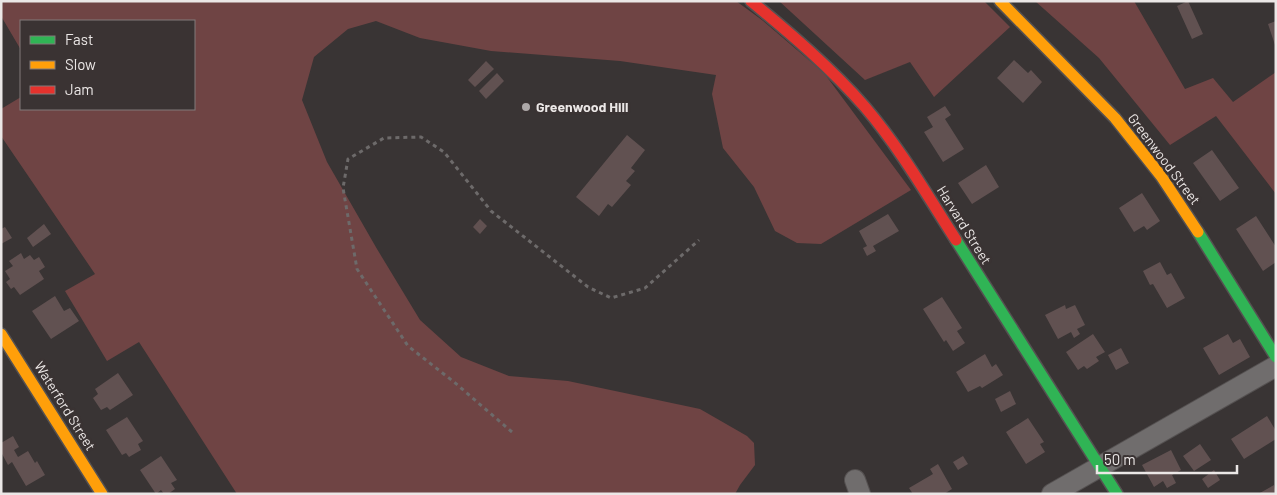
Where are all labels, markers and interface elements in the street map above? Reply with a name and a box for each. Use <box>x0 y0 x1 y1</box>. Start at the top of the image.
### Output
legend <box>20 20 195 110</box>
text: Fast <box>65 30 93 48</box>
text: Slow <box>65 55 96 73</box>
text: Jam <box>65 80 94 98</box>
place label: Greenwood Hill <box>536 98 628 115</box>
marker: Greenwood Hill <box>520 101 532 113</box>
street label: Greenwood Street <box>1125 110 1204 208</box>
street label: Harvard Street <box>934 182 995 267</box>
street label: Waterford Street <box>31 358 100 453</box>
scale bar <box>1097 442 1237 474</box>
text: 50 m <box>1104 450 1136 468</box>

